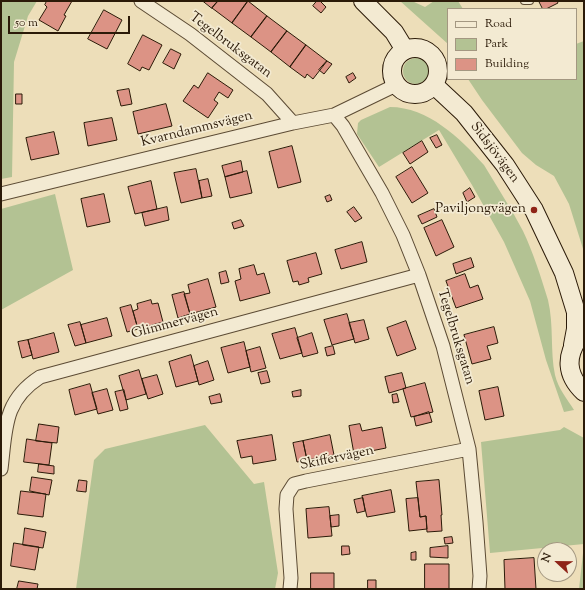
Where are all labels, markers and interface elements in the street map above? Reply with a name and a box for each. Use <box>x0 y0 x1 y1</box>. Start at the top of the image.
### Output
scale bar <box>10 8 132 34</box>
legend <box>447 8 577 80</box>
street label: Tegelbruksgatan <box>185 9 275 83</box>
text: 50 m <box>15 14 38 32</box>
text: Road <box>485 15 512 33</box>
text: Park <box>485 35 508 53</box>
text: Building <box>485 55 529 73</box>
street label: Kvarndammsvägen <box>139 108 255 152</box>
street label: Sidsjövägen <box>466 119 522 187</box>
place label: Paviljongvägen <box>435 202 526 218</box>
marker: Paviljongvägen <box>529 205 539 215</box>
street label: Tegelbruksgatan <box>432 287 478 387</box>
street label: Glimmervägen <box>130 304 220 344</box>
street label: Skiffervägen <box>298 443 376 475</box>
north arrow <box>537 542 577 582</box>
text: N <box>538 551 556 565</box>

